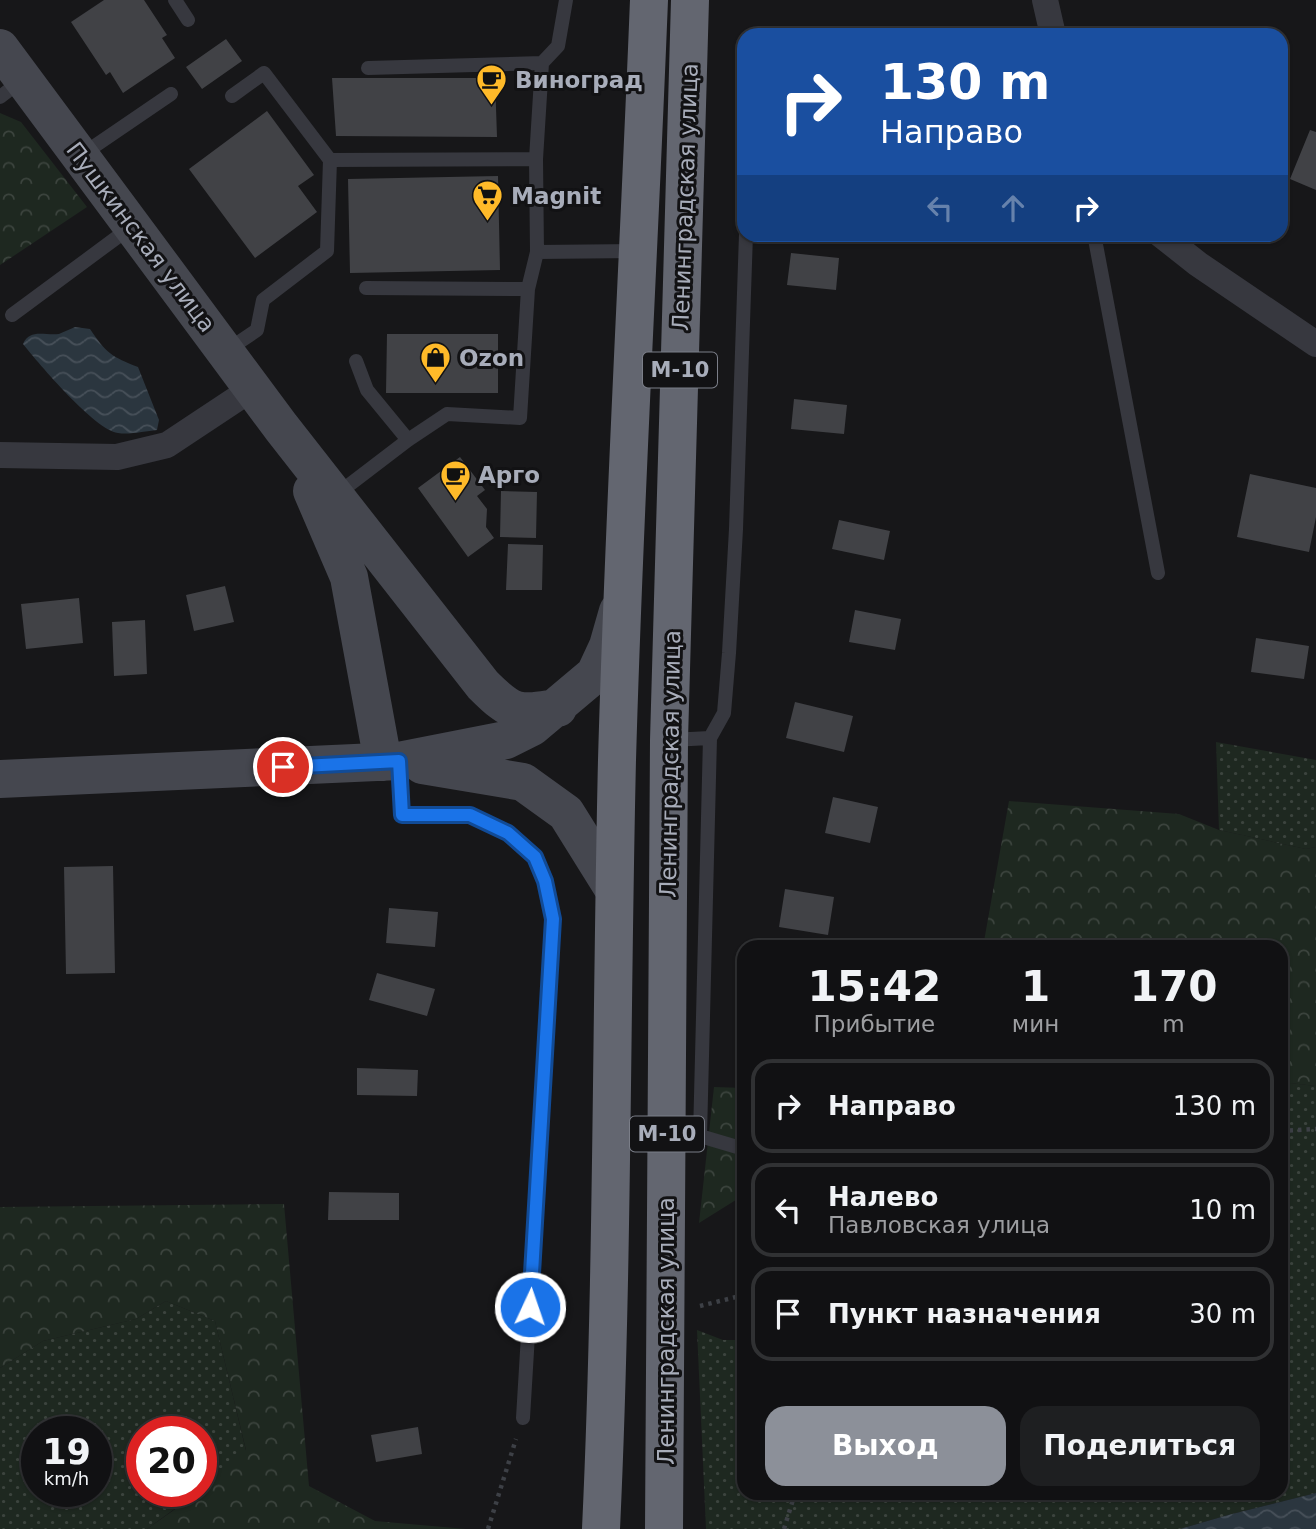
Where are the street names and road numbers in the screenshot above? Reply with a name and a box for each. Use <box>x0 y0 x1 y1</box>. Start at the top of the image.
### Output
street label: Ленинградская улица <box>667 63 703 331</box>
street label: Пушкинская улица <box>61 137 221 337</box>
road number: М-10 <box>643 352 717 388</box>
street label: Ленинградская улица <box>655 630 685 898</box>
road number: М-10 <box>630 1116 704 1152</box>
street label: Ленинградская улица <box>653 1197 679 1465</box>

